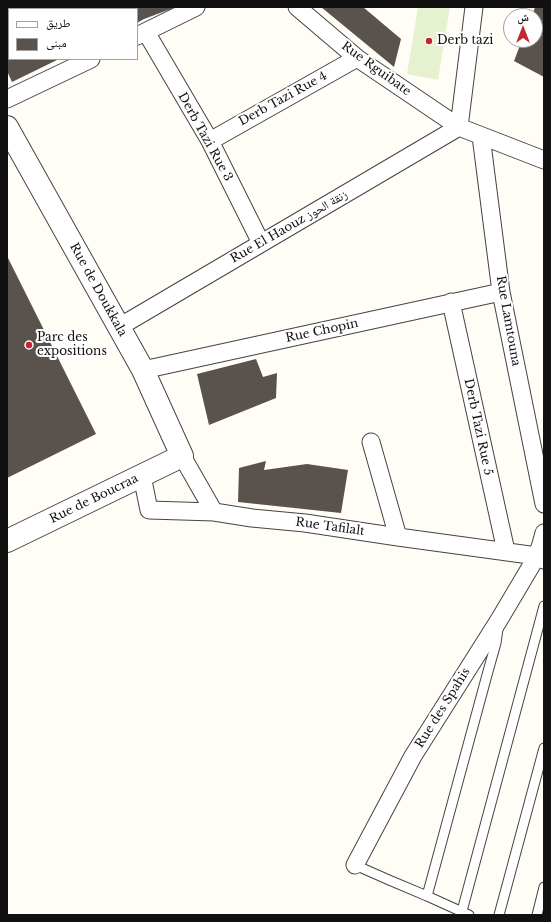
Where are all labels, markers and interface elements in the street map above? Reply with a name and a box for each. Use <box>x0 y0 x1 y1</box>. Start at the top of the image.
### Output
legend <box>8 8 138 60</box>
north arrow <box>503 8 543 48</box>
text: ش <box>517 10 529 24</box>
text: طريق <box>46 15 71 30</box>
place label: Derb tazi <box>437 34 493 48</box>
text: مبنى <box>46 35 67 50</box>
marker: Derb tazi <box>424 36 434 46</box>
street label: Rue Rguibate <box>338 39 414 99</box>
street label: Derb Tazi Rue 4 <box>236 69 330 129</box>
street label: Derb Tazi Rue 3 <box>175 90 235 184</box>
street label: Rue El Haouz زنقة الحوز <box>228 188 350 266</box>
street label: Rue de Doukkala <box>66 241 130 339</box>
street label: Rue Lamtouna <box>493 275 523 367</box>
street label: Rue Chopin <box>284 316 360 346</box>
place label: Parc des expositions <box>37 331 107 359</box>
marker: Parc des expositions <box>24 340 34 350</box>
street label: Derb Tazi Rue 5 <box>461 377 495 477</box>
street label: Rue de Boucraa <box>47 471 141 527</box>
street label: Rue Tafilalt <box>295 515 365 539</box>
street label: Rue des Spahis <box>413 665 473 751</box>

